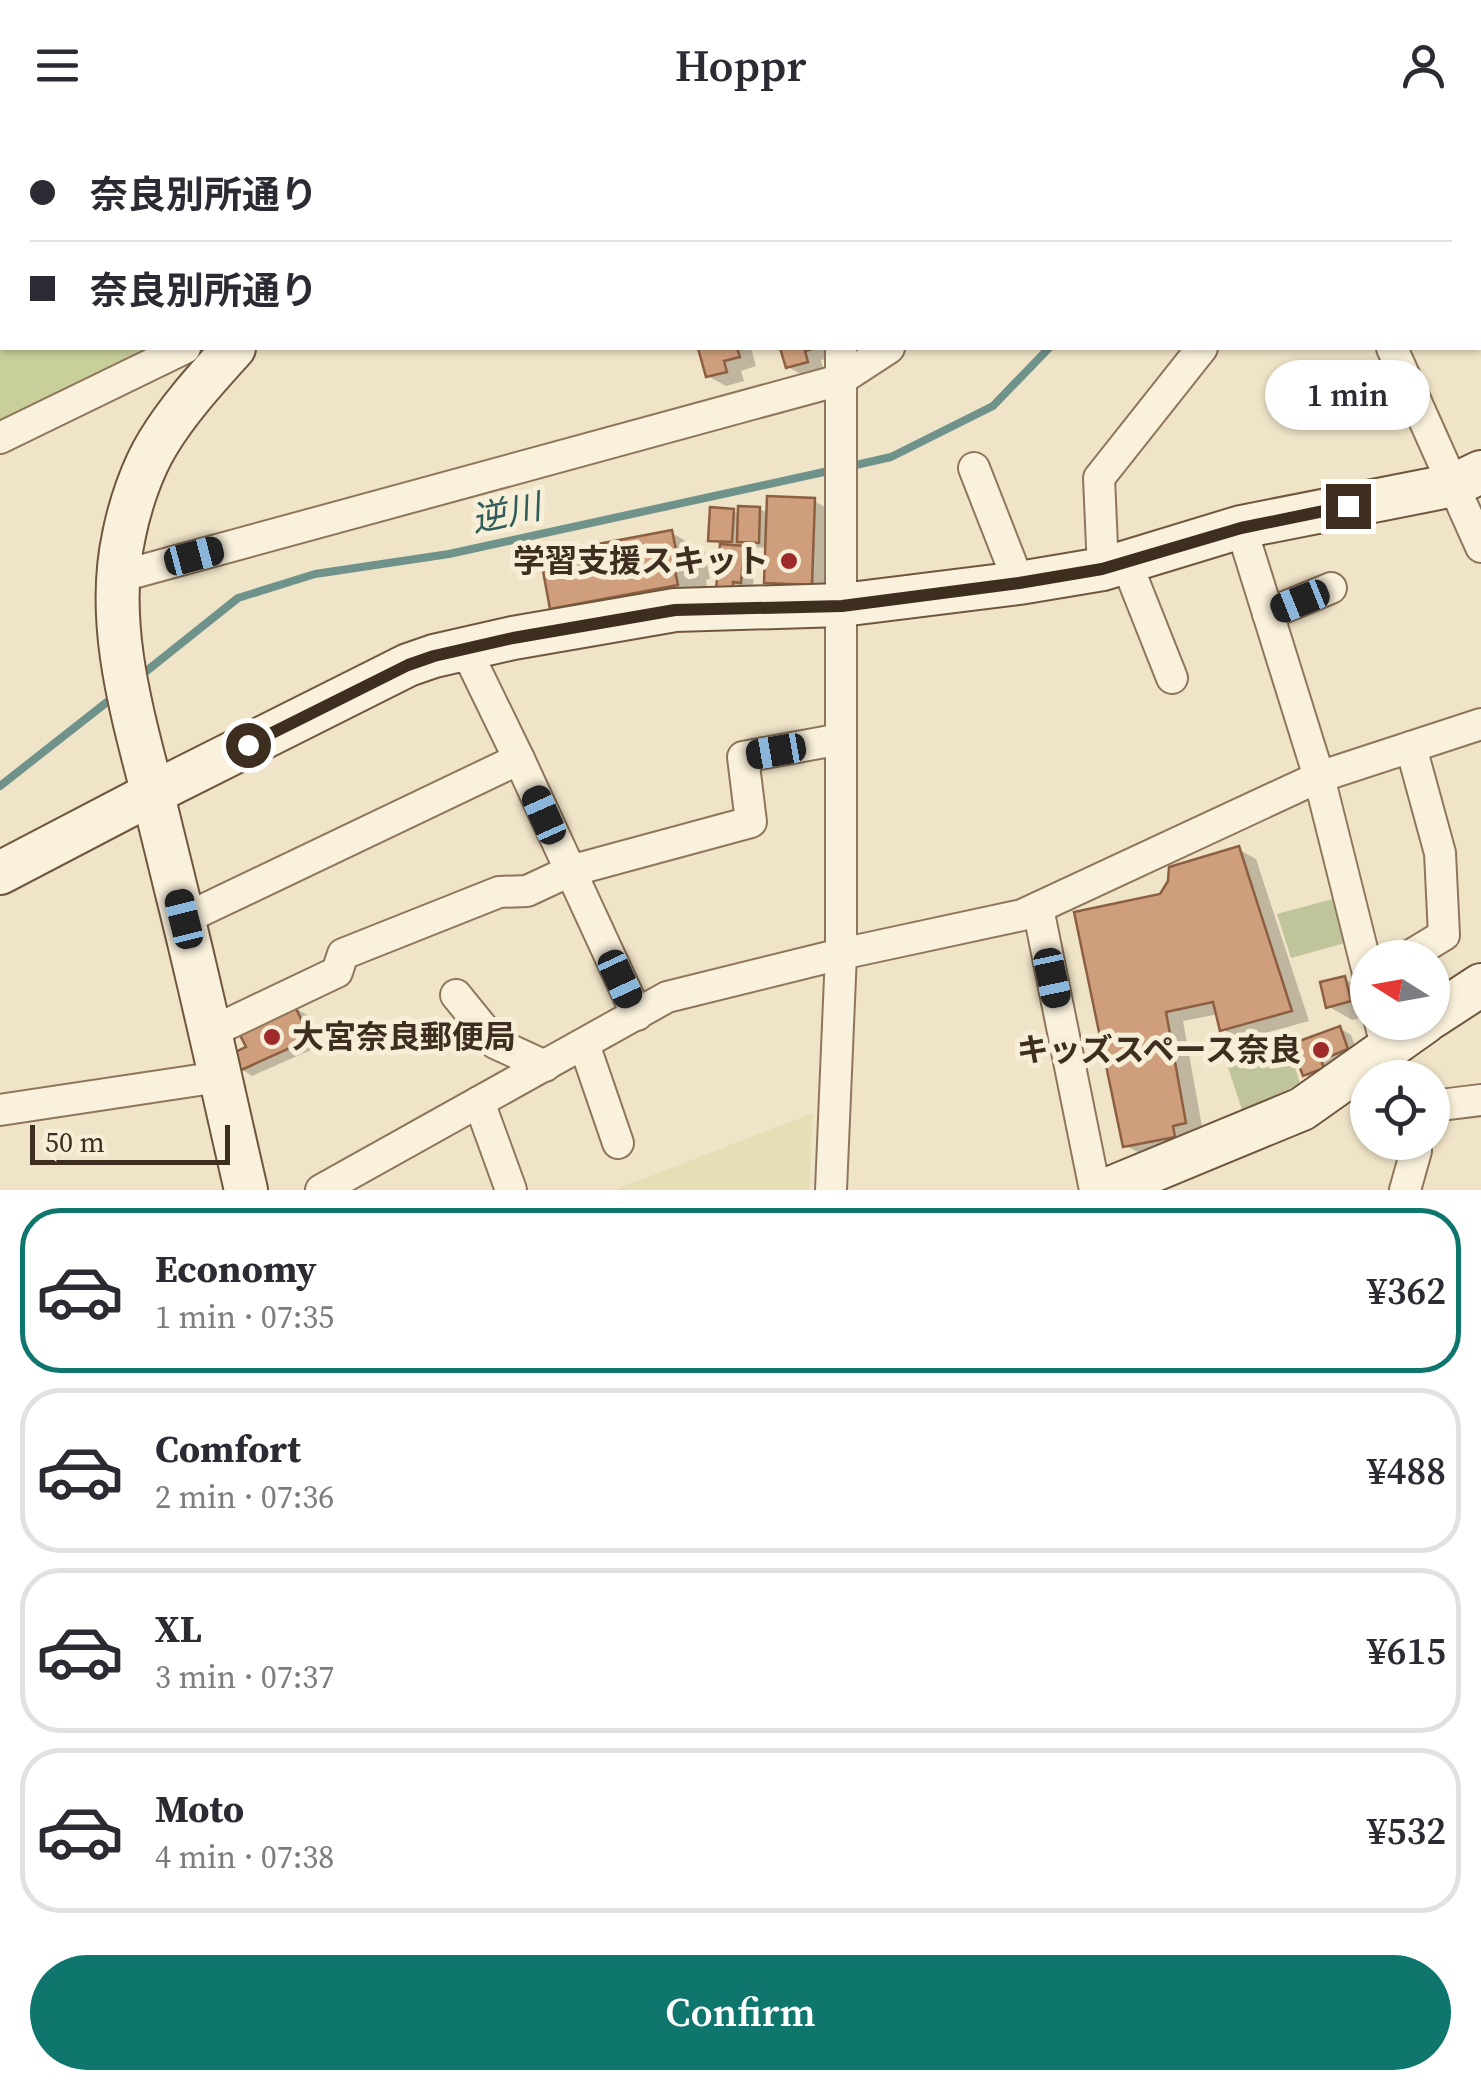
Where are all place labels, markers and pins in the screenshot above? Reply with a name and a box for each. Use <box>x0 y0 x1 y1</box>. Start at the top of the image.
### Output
place label: 学習支援スキット <box>513 539 769 583</box>
marker: 学習支援スキット <box>778 550 800 572</box>
place label: 大宮奈良郵便局 <box>292 1015 516 1059</box>
marker: 大宮奈良郵便局 <box>261 1026 283 1048</box>
place label: キッズスペース奈良 <box>1017 1028 1301 1072</box>
marker: キッズスペース奈良 <box>1310 1039 1332 1061</box>

